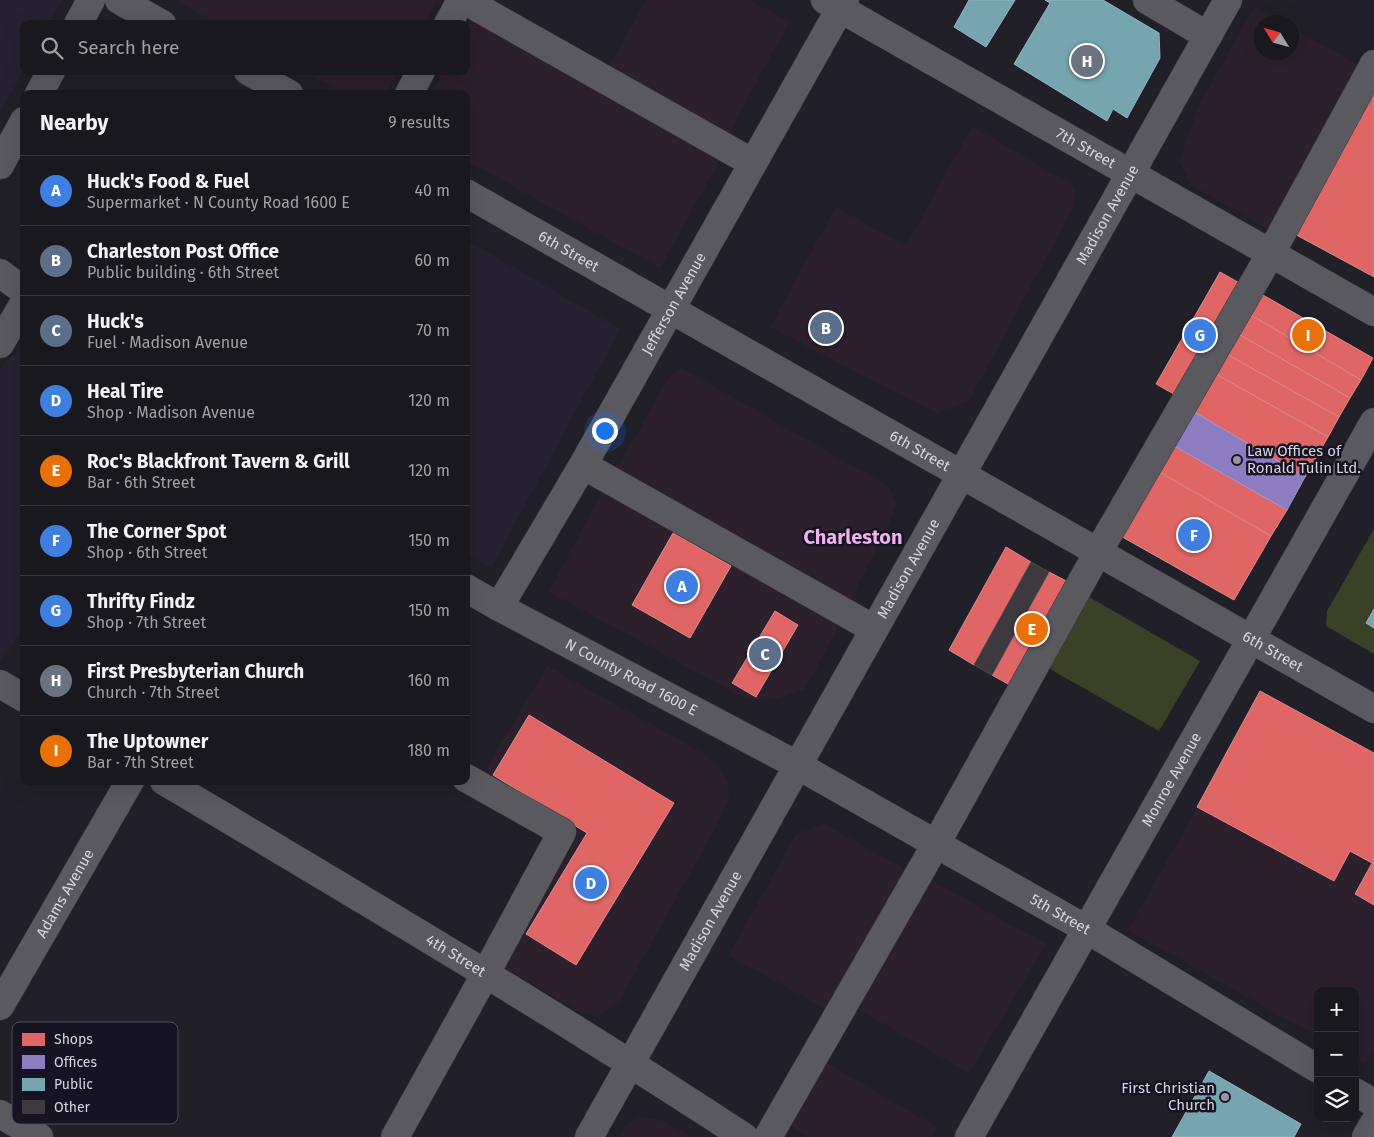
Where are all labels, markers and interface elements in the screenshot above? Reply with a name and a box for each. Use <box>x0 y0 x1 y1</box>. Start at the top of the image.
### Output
north arrow <box>1254 15 1299 60</box>
search box <box>20 20 470 75</box>
icon: search <box>38 34 66 62</box>
text: Search here <box>78 36 179 59</box>
pin: H <box>1071 42 1103 80</box>
text: Nearby <box>40 110 108 136</box>
text: 9 results <box>388 113 450 132</box>
street label: 7th Street <box>1053 124 1119 173</box>
street label: Madison Avenue <box>1072 162 1143 268</box>
text: Huck's Food & Fuel <box>87 170 249 193</box>
text: A <box>51 181 61 200</box>
text: 40 m <box>415 181 450 200</box>
text: Supermarket · N County Road 1600 E <box>87 193 350 212</box>
street label: 6th Street <box>535 227 603 276</box>
text: Charleston Post Office <box>87 240 279 263</box>
street label: Jefferson Avenue <box>638 249 710 358</box>
text: B <box>51 251 61 270</box>
text: 60 m <box>415 251 450 270</box>
text: Public building · 6th Street <box>87 263 279 282</box>
pin: B <box>810 309 842 347</box>
text: Huck's <box>87 310 144 333</box>
pin: G <box>1184 316 1216 354</box>
pin: I <box>1292 316 1324 354</box>
text: C <box>51 321 61 340</box>
text: 70 m <box>416 321 450 340</box>
text: Fuel · Madison Avenue <box>87 333 248 352</box>
text: Heal Tire <box>87 380 163 403</box>
text: D <box>51 391 61 410</box>
text: 120 m <box>408 391 450 410</box>
text: Shop · Madison Avenue <box>87 403 255 422</box>
your location <box>592 418 618 444</box>
street label: 6th Street <box>886 427 954 476</box>
place label: Law Offices of Ronald Tulin Ltd. <box>1247 442 1361 477</box>
text: Roc's Blackfront Tavern & Grill <box>87 450 350 473</box>
marker: Law Offices of Ronald Tulin Ltd. <box>1231 454 1243 466</box>
text: E <box>52 461 60 480</box>
text: 120 m <box>408 461 450 480</box>
text: Bar · 6th Street <box>87 473 195 492</box>
street label: Madison Avenue <box>873 516 944 622</box>
pin: F <box>1178 516 1210 554</box>
text: The Corner Spot <box>87 520 227 543</box>
district label: Charleston <box>804 525 902 549</box>
text: F <box>52 531 60 550</box>
text: 150 m <box>408 531 450 550</box>
text: Shop · 6th Street <box>87 543 208 562</box>
pin: A <box>666 567 698 605</box>
text: Thrifty Findz <box>87 590 195 613</box>
text: G <box>51 601 61 620</box>
text: 150 m <box>408 601 450 620</box>
pin: E <box>1016 610 1048 648</box>
text: Shop · 7th Street <box>87 613 206 632</box>
street label: 6th Street <box>1239 627 1307 676</box>
street label: N County Road 1600 E <box>562 635 701 720</box>
pin: C <box>749 635 781 673</box>
text: First Presbyterian Church <box>87 660 304 683</box>
text: H <box>51 671 61 690</box>
text: 160 m <box>408 671 450 690</box>
text: Church · 7th Street <box>87 683 219 702</box>
street label: Monroe Avenue <box>1138 729 1205 830</box>
text: The Uptowner <box>87 730 208 753</box>
text: I <box>54 741 58 760</box>
text: 180 m <box>407 741 450 760</box>
text: Bar · 7th Street <box>87 753 194 772</box>
street label: Adams Avenue <box>32 846 98 941</box>
pin: D <box>575 864 607 902</box>
street label: Madison Avenue <box>675 868 746 974</box>
street label: 5th Street <box>1027 890 1094 939</box>
street label: 4th Street <box>422 931 490 981</box>
map controls <box>1314 987 1359 1122</box>
button: + <box>1314 987 1359 1032</box>
legend <box>12 1022 178 1124</box>
text: Shops <box>54 1031 93 1048</box>
button: − <box>1314 1032 1359 1077</box>
text: Offices <box>54 1054 97 1071</box>
text: Public <box>54 1076 93 1093</box>
button: layers <box>1314 1077 1359 1122</box>
place label: First Christian Church <box>1121 1079 1215 1114</box>
marker: First Christian Church <box>1219 1091 1231 1103</box>
text: Other <box>54 1099 91 1116</box>

